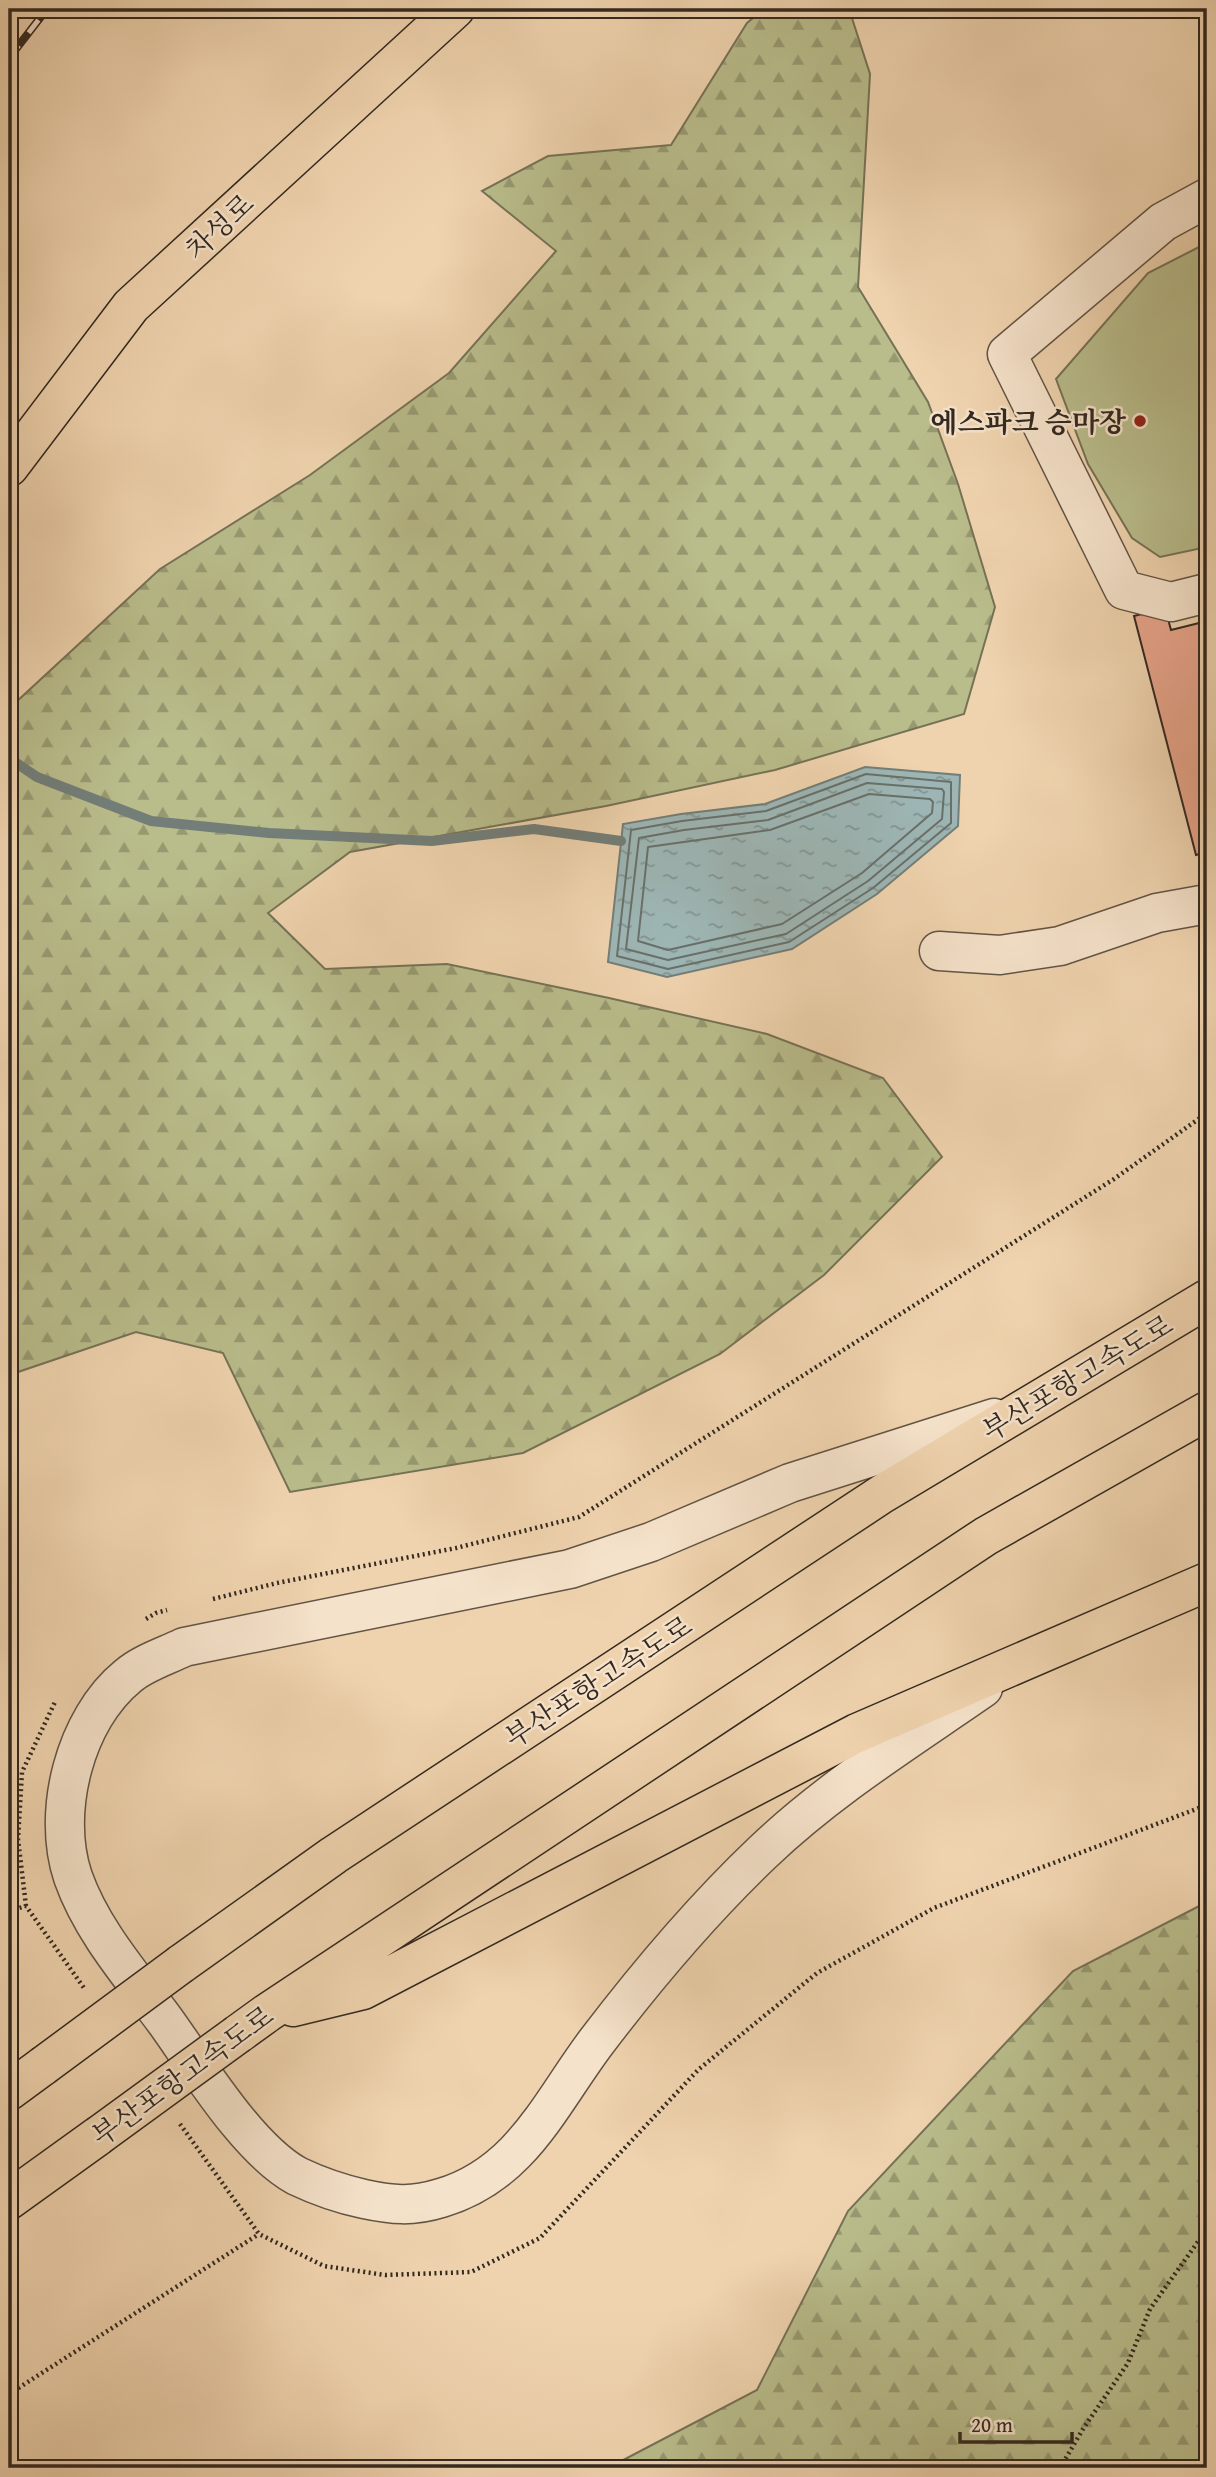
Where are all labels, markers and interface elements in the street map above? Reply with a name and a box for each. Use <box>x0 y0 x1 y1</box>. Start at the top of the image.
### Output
street label: 차성로 <box>175 183 263 269</box>
place label: 에스파크 승마장 <box>930 401 1127 442</box>
marker: 에스파크 승마장 <box>1132 413 1148 429</box>
street label: 부산포항고속도로 <box>974 1304 1180 1450</box>
street label: 부산포항고속도로 <box>496 1605 700 1757</box>
street label: 부산포항고속도로 <box>82 1995 282 2155</box>
scale bar <box>960 2400 1072 2444</box>
text: 20 m <box>971 2409 1013 2440</box>

